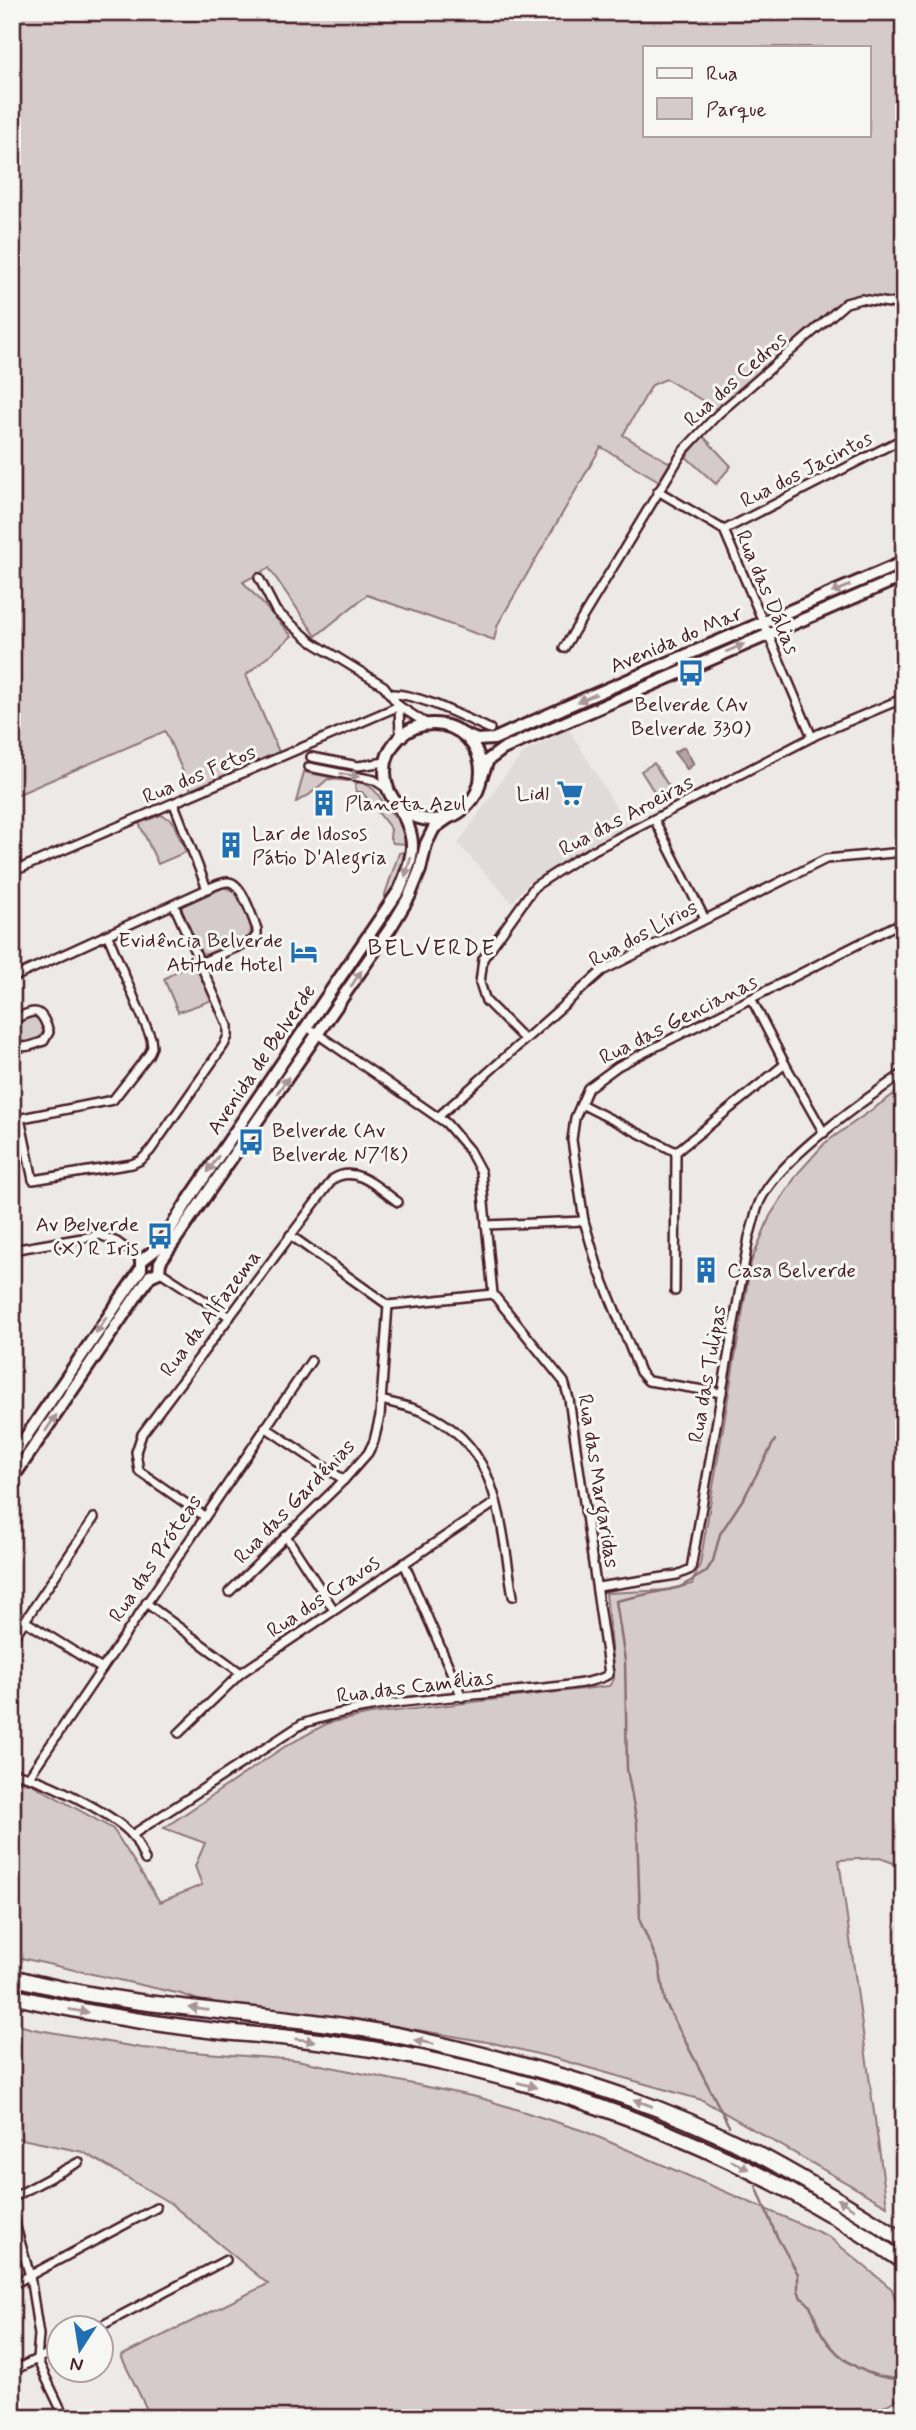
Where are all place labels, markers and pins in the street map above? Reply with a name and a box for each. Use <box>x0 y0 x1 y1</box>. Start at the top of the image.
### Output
bus stop icon: Belverde (Av Belverde 330) <box>676 658 706 688</box>
place label: Belverde (Av Belverde 330) <box>631 691 752 743</box>
supermarket icon: Lidl <box>555 778 585 808</box>
place label: Lidl <box>517 780 549 808</box>
building icon: Planeta Azul <box>309 788 339 818</box>
place label: Planeta Azul <box>345 790 466 818</box>
place label: Lar de Idosos Pátio D'Alegria <box>252 820 387 874</box>
building icon: Lar de Idosos Pátio D'Alegria <box>216 830 246 860</box>
place label: Evidência Belverde Atitude Hotel <box>118 927 283 979</box>
hotel icon: Evidência Belverde Atitude Hotel <box>289 937 319 967</box>
place label: Belverde (Av Belverde N718) <box>272 1117 408 1169</box>
bus stop icon: Belverde (Av Belverde N718) <box>236 1127 266 1157</box>
place label: Av Belverde (X) R Iris <box>35 1211 139 1263</box>
bus stop icon: Av Belverde (X) R Iris <box>145 1221 175 1251</box>
building icon: Casa Belverde <box>691 1255 721 1285</box>
place label: Casa Belverde <box>727 1257 856 1285</box>

